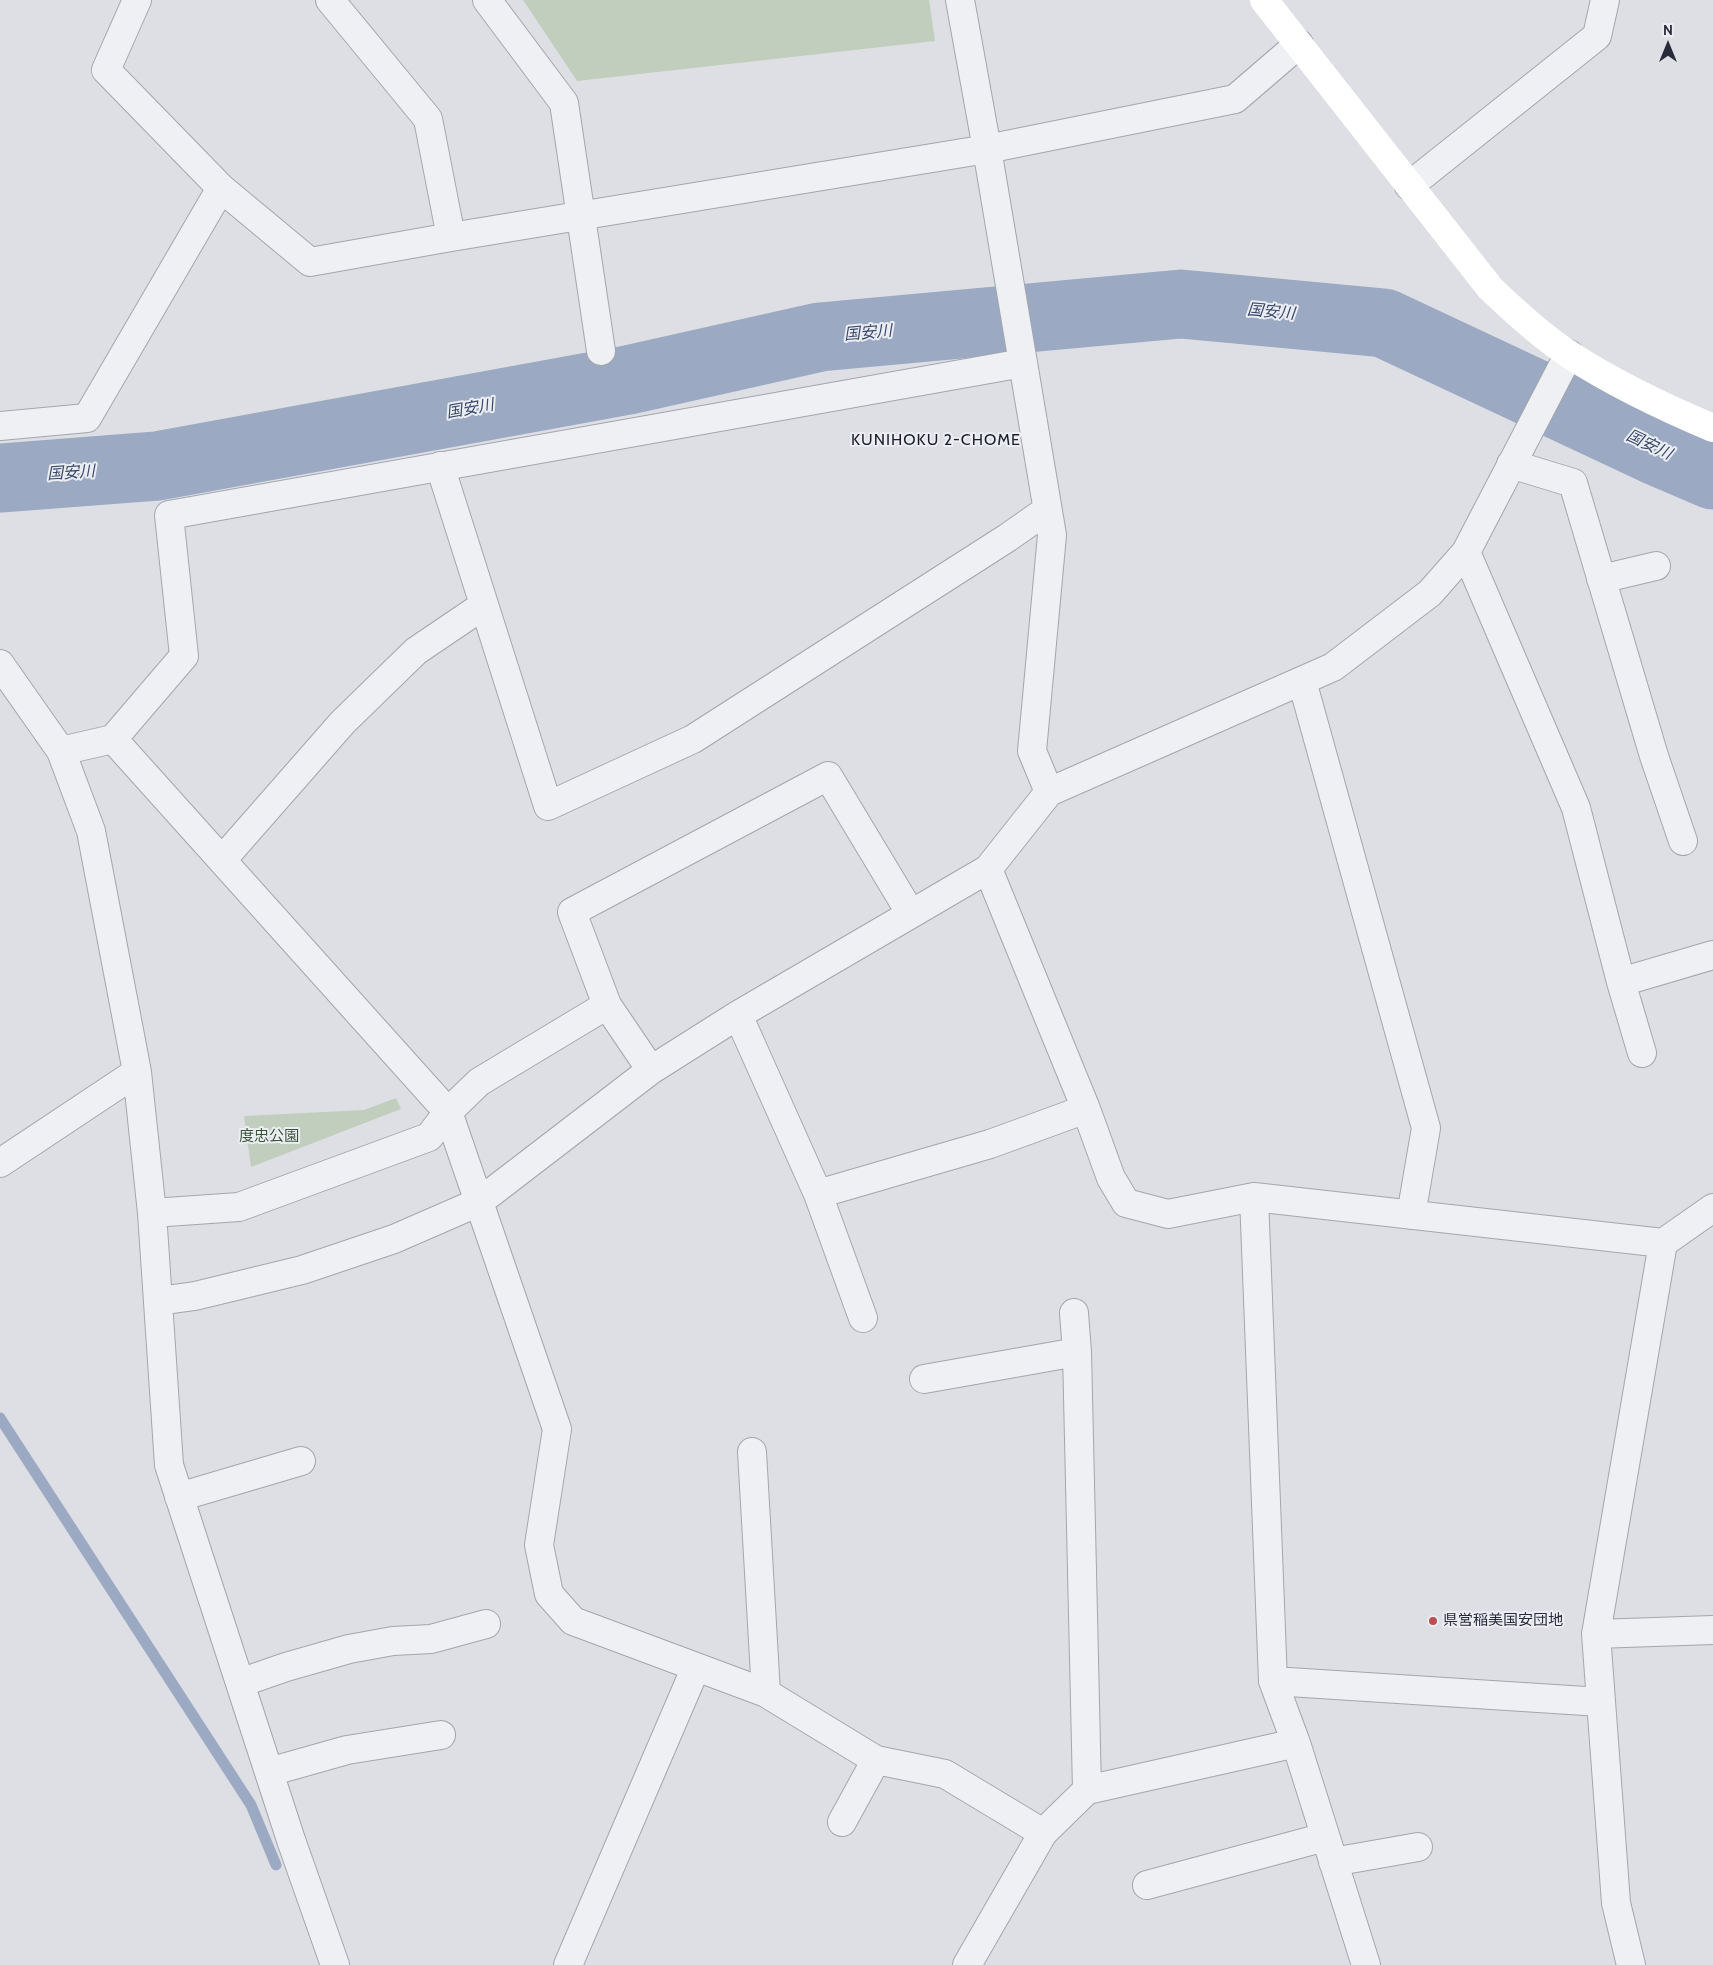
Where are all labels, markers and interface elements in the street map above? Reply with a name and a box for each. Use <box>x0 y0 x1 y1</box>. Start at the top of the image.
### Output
north arrow <box>1643 20 1693 70</box>
text: N <box>1663 21 1673 39</box>
water label: 国安川 <box>1246 300 1296 324</box>
water label: 国安川 <box>843 321 893 345</box>
water label: 国安川 <box>445 395 495 423</box>
water label: 国安川 <box>1623 426 1675 464</box>
district label: KUNIHOKU 2-CHOME <box>849 430 1023 450</box>
water label: 国安川 <box>46 462 96 484</box>
park label: 度忠公園 <box>239 1128 299 1146</box>
place label: 県営稲美国安団地 <box>1443 1612 1563 1630</box>
marker: 県営稲美国安団地 <box>1427 1615 1439 1627</box>

